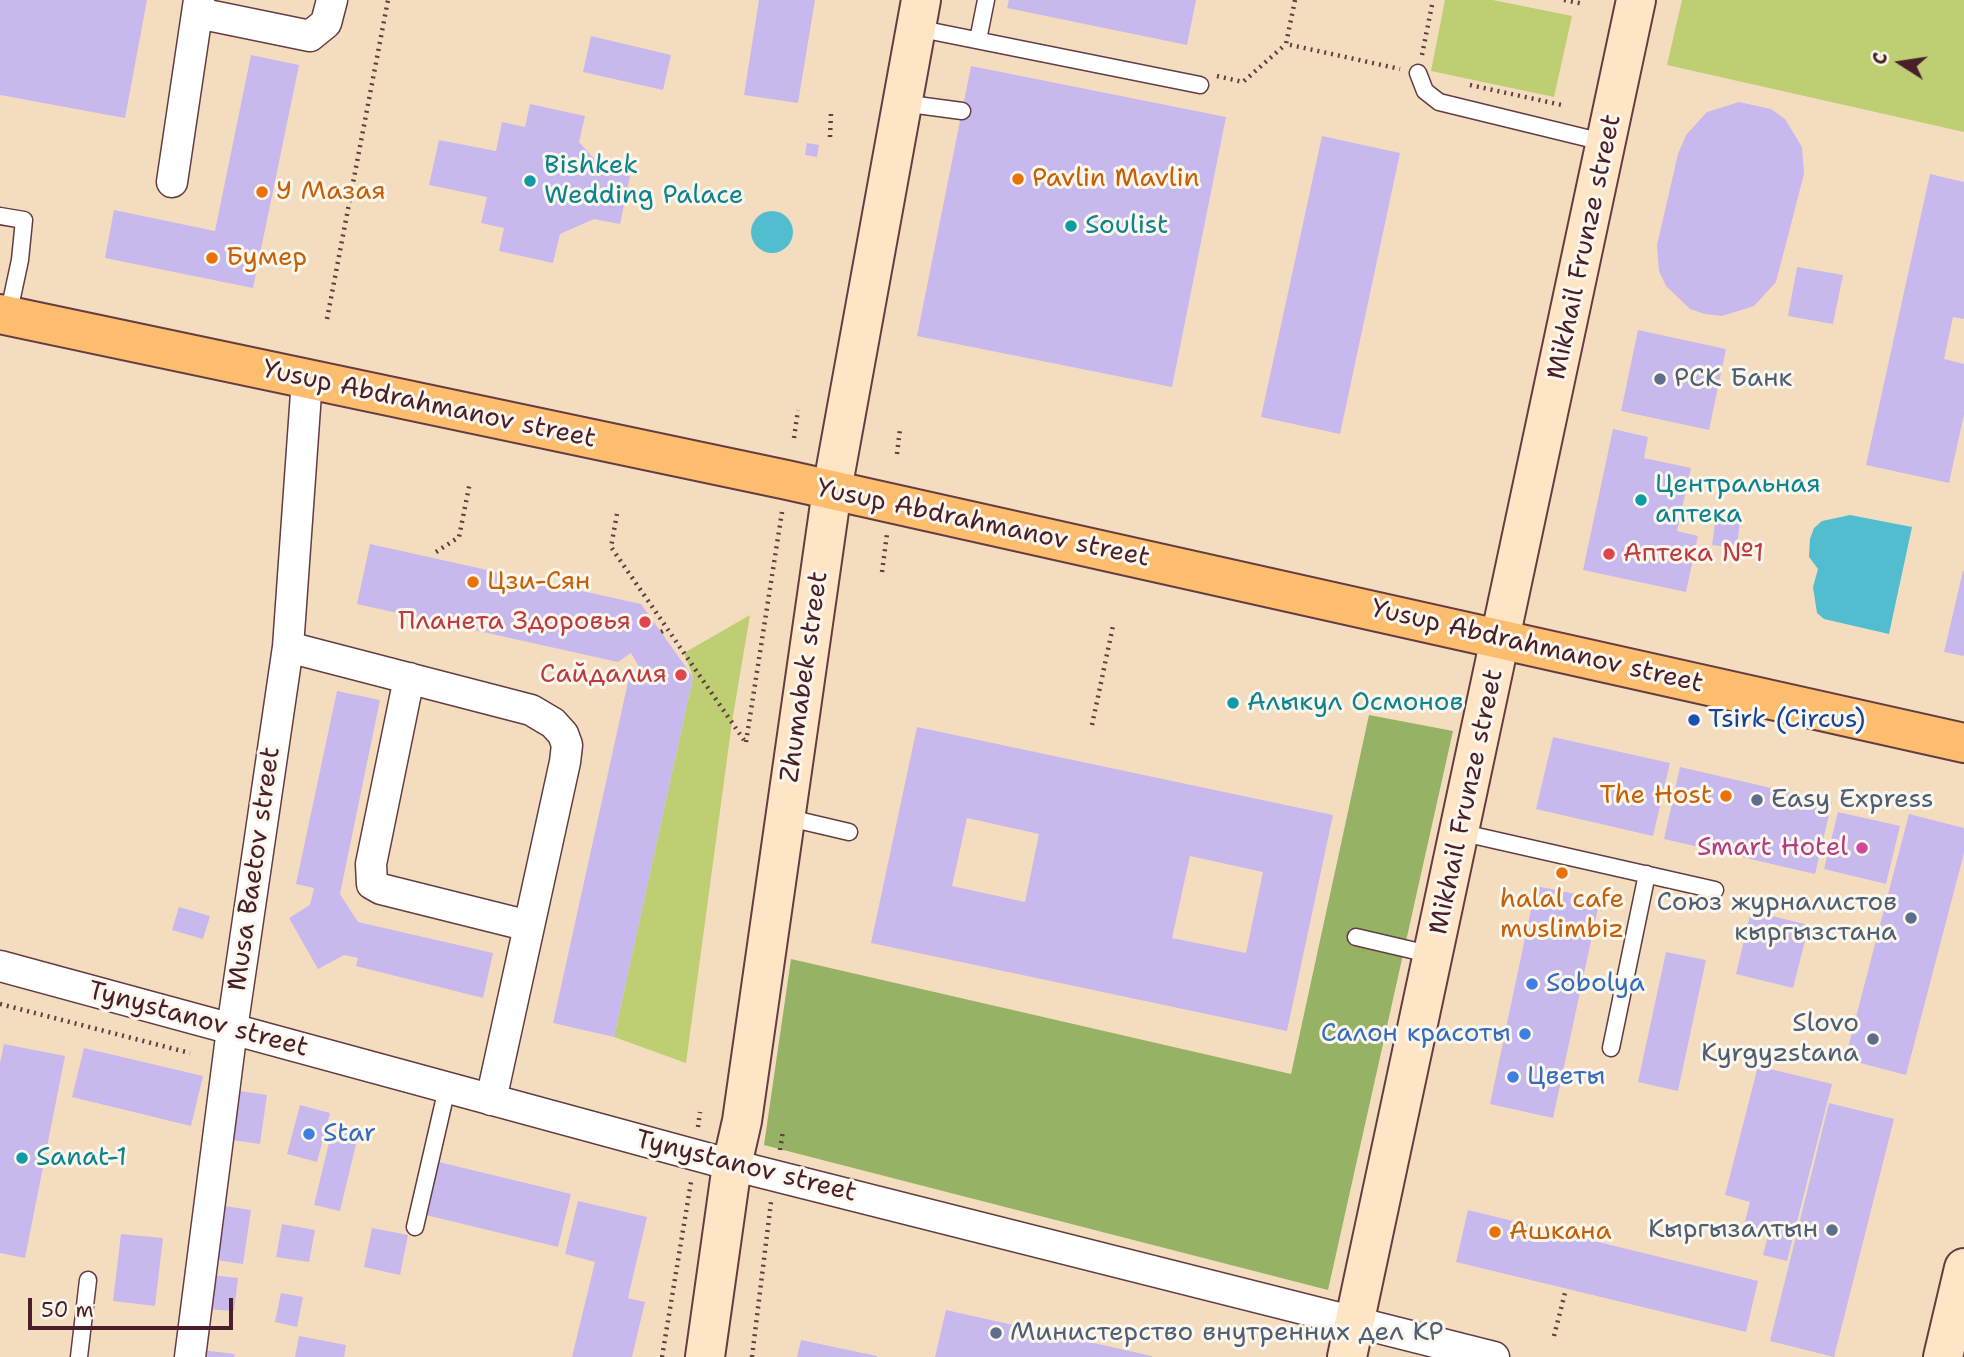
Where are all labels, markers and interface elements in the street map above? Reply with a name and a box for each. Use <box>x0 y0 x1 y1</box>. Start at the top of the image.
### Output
north arrow <box>1866 28 1936 98</box>
text: С <box>1867 50 1893 67</box>
street label: Mikhail Frunze street <box>1542 111 1628 383</box>
place label: Bishkek Wedding Palace <box>544 150 744 212</box>
place label: Pavlin Mavlin <box>1032 163 1199 195</box>
marker: Pavlin Mavlin <box>1010 171 1026 187</box>
marker: Bishkek Wedding Palace <box>522 173 538 189</box>
place label: У Мазая <box>276 176 386 208</box>
marker: У Мазая <box>254 184 270 200</box>
place label: Soulist <box>1085 210 1168 242</box>
marker: Soulist <box>1063 218 1079 234</box>
place label: Бумер <box>226 242 307 274</box>
marker: Бумер <box>204 250 220 266</box>
street label: Yusup Abdrahmanov street <box>260 354 598 456</box>
place label: РСК Банк <box>1674 363 1792 395</box>
marker: РСК Банк <box>1652 371 1668 387</box>
place label: Центральная аптека <box>1655 469 1821 530</box>
street label: Yusup Abdrahmanov street <box>814 473 1152 575</box>
marker: Центральная аптека <box>1633 492 1649 508</box>
place label: Аптека №1 <box>1623 538 1764 570</box>
marker: Аптека №1 <box>1601 546 1617 562</box>
place label: Цзи-Сян <box>487 566 590 598</box>
street label: Zhumabek street <box>775 569 835 785</box>
marker: Цзи-Сян <box>465 574 481 590</box>
street label: Yusup Abdrahmanov street <box>1368 594 1706 700</box>
place label: Планета Здоровья <box>398 606 631 638</box>
marker: Планета Здоровья <box>637 614 653 630</box>
place label: Сайдалия <box>540 659 667 691</box>
street label: Mikhail Frunze street <box>1424 666 1510 938</box>
marker: Сайдалия <box>673 667 689 683</box>
place label: Алыкул Осмонов <box>1247 687 1463 719</box>
marker: Алыкул Осмонов <box>1225 695 1241 711</box>
place label: Tsirk (Circus) <box>1708 704 1865 736</box>
marker: Tsirk (Circus) <box>1686 712 1702 728</box>
street label: Musa Baetov street <box>222 745 288 993</box>
place label: The Host <box>1600 780 1712 812</box>
place label: Easy Express <box>1771 784 1934 816</box>
marker: The Host <box>1718 788 1734 804</box>
marker: Easy Express <box>1749 792 1765 808</box>
place label: Smart Hotel <box>1697 832 1848 864</box>
marker: Smart Hotel <box>1854 840 1870 856</box>
marker: halal cafe muslimbiz <box>1554 865 1570 881</box>
place label: halal cafe muslimbiz <box>1500 884 1624 946</box>
place label: Союз журналистов кыргызстана <box>1657 887 1897 948</box>
marker: Союз журналистов кыргызстана <box>1903 910 1919 926</box>
place label: Sobolya <box>1546 968 1645 1000</box>
street label: Tynystanov street <box>84 976 312 1064</box>
marker: Sobolya <box>1524 976 1540 992</box>
place label: Slovo Kyrgyzstana <box>1701 1008 1859 1070</box>
place label: Салон красоты <box>1321 1018 1511 1050</box>
marker: Салон красоты <box>1517 1026 1533 1042</box>
marker: Slovo Kyrgyzstana <box>1865 1031 1881 1047</box>
place label: Цветы <box>1527 1061 1605 1093</box>
marker: Цветы <box>1505 1069 1521 1085</box>
place label: Star <box>323 1118 376 1150</box>
street label: Tynystanov street <box>632 1124 860 1210</box>
marker: Star <box>301 1126 317 1142</box>
place label: Sanat-1 <box>36 1142 127 1174</box>
marker: Sanat-1 <box>14 1150 30 1166</box>
place label: Кыргызалтын <box>1648 1214 1818 1246</box>
place label: Ашкана <box>1509 1216 1612 1248</box>
marker: Кыргызалтын <box>1824 1222 1840 1238</box>
marker: Ашкана <box>1487 1224 1503 1240</box>
scale bar <box>32 1284 236 1328</box>
text: 50 m <box>41 1296 94 1324</box>
place label: Министерство внутренних дел КР <box>1010 1317 1444 1349</box>
marker: Министерство внутренних дел КР <box>988 1325 1004 1341</box>

